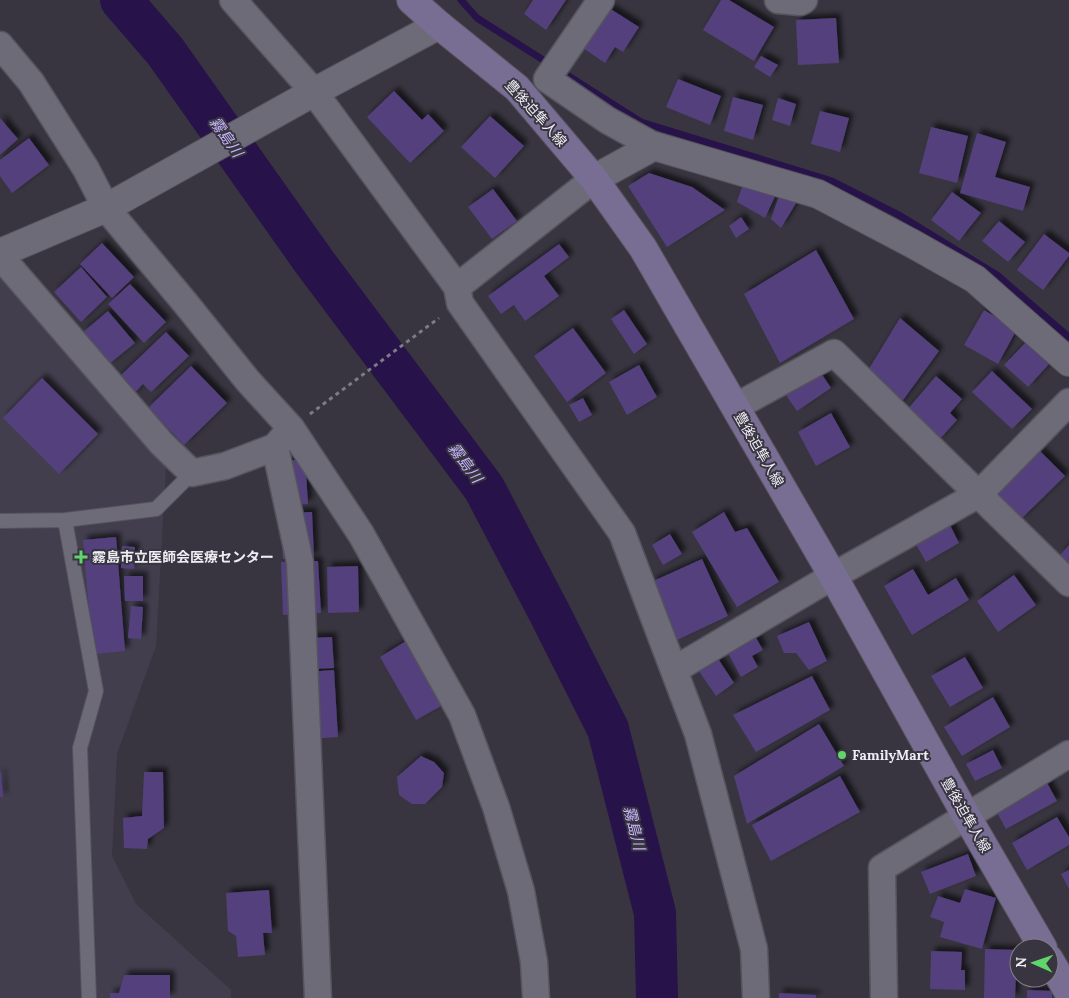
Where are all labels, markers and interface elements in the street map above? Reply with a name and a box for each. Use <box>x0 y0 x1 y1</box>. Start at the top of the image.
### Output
street label: 豊後迫隼人線 <box>501 76 571 150</box>
water label: 霧島川 <box>206 113 248 162</box>
street label: 豊後迫隼人線 <box>730 408 788 490</box>
water label: 霧島川 <box>444 439 488 488</box>
place label: 霧島市立医師会医療センター <box>92 548 274 566</box>
marker: 霧島市立医師会医療センター <box>74 550 88 564</box>
place label: FamilyMart <box>852 746 929 764</box>
marker: FamilyMart <box>836 749 848 761</box>
street label: 豊後迫隼人線 <box>937 774 995 856</box>
water label: 霧島川 <box>620 804 650 854</box>
north arrow <box>1009 938 1059 988</box>
text: N <box>1012 957 1030 968</box>

